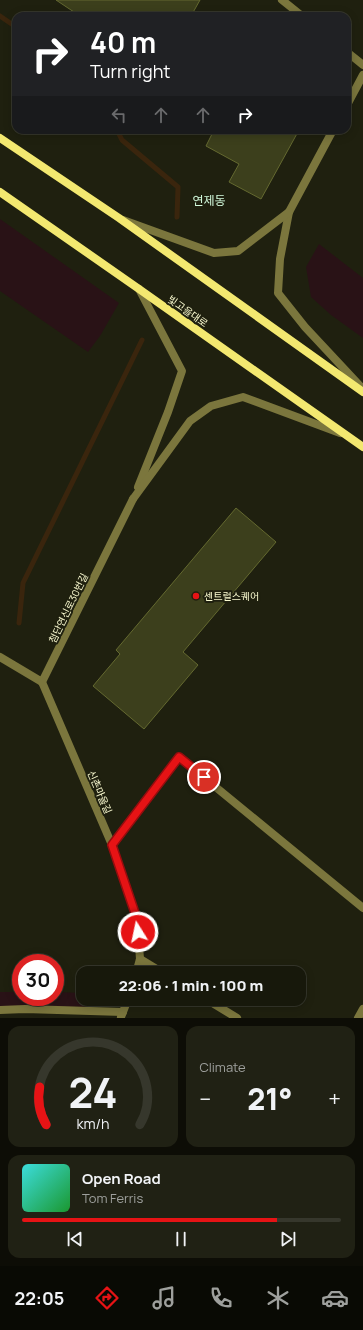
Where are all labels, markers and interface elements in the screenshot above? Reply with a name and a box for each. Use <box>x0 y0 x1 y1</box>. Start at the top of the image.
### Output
text: 40 m <box>90 23 156 61</box>
icon: right <box>24 28 76 80</box>
text: Turn right <box>90 59 171 83</box>
icon: left <box>108 104 130 126</box>
icon: ahead <box>150 104 172 126</box>
icon: ahead <box>192 104 214 126</box>
icon: right <box>234 104 256 126</box>
district label: 연제동 <box>192 192 226 209</box>
street label: 빛고을대로 <box>165 292 211 330</box>
street label: 첨단연신로30번길 <box>45 571 91 645</box>
place label: 센트럴스퀘어 <box>204 589 259 603</box>
marker: 센트럴스퀘어 <box>191 591 201 601</box>
pin <box>187 760 221 794</box>
icon: arrive <box>193 766 215 788</box>
street label: 신촌마을길 <box>85 768 115 816</box>
position arrow <box>117 911 159 953</box>
speed limit sign: 30 <box>12 954 64 1006</box>
text: 22:06 · 1 min · 100 m <box>119 975 263 996</box>
text: Climate <box>200 1058 246 1076</box>
text: 24 <box>68 1063 117 1119</box>
text: 21° <box>247 1078 292 1119</box>
text: − <box>200 1084 211 1114</box>
text: + <box>328 1084 341 1114</box>
text: km/h <box>76 1113 109 1132</box>
text: Open Road <box>82 1168 161 1189</box>
text: Tom Ferris <box>82 1189 143 1207</box>
icon: previous <box>64 1228 86 1250</box>
icon: pause <box>170 1228 192 1250</box>
icon: next <box>277 1228 299 1250</box>
icon: directions <box>93 1284 121 1312</box>
icon: music <box>150 1284 178 1312</box>
icon: phone <box>207 1284 235 1312</box>
icon: climate <box>264 1284 292 1312</box>
icon: car <box>321 1284 349 1312</box>
text: 22:05 <box>14 1286 64 1310</box>

